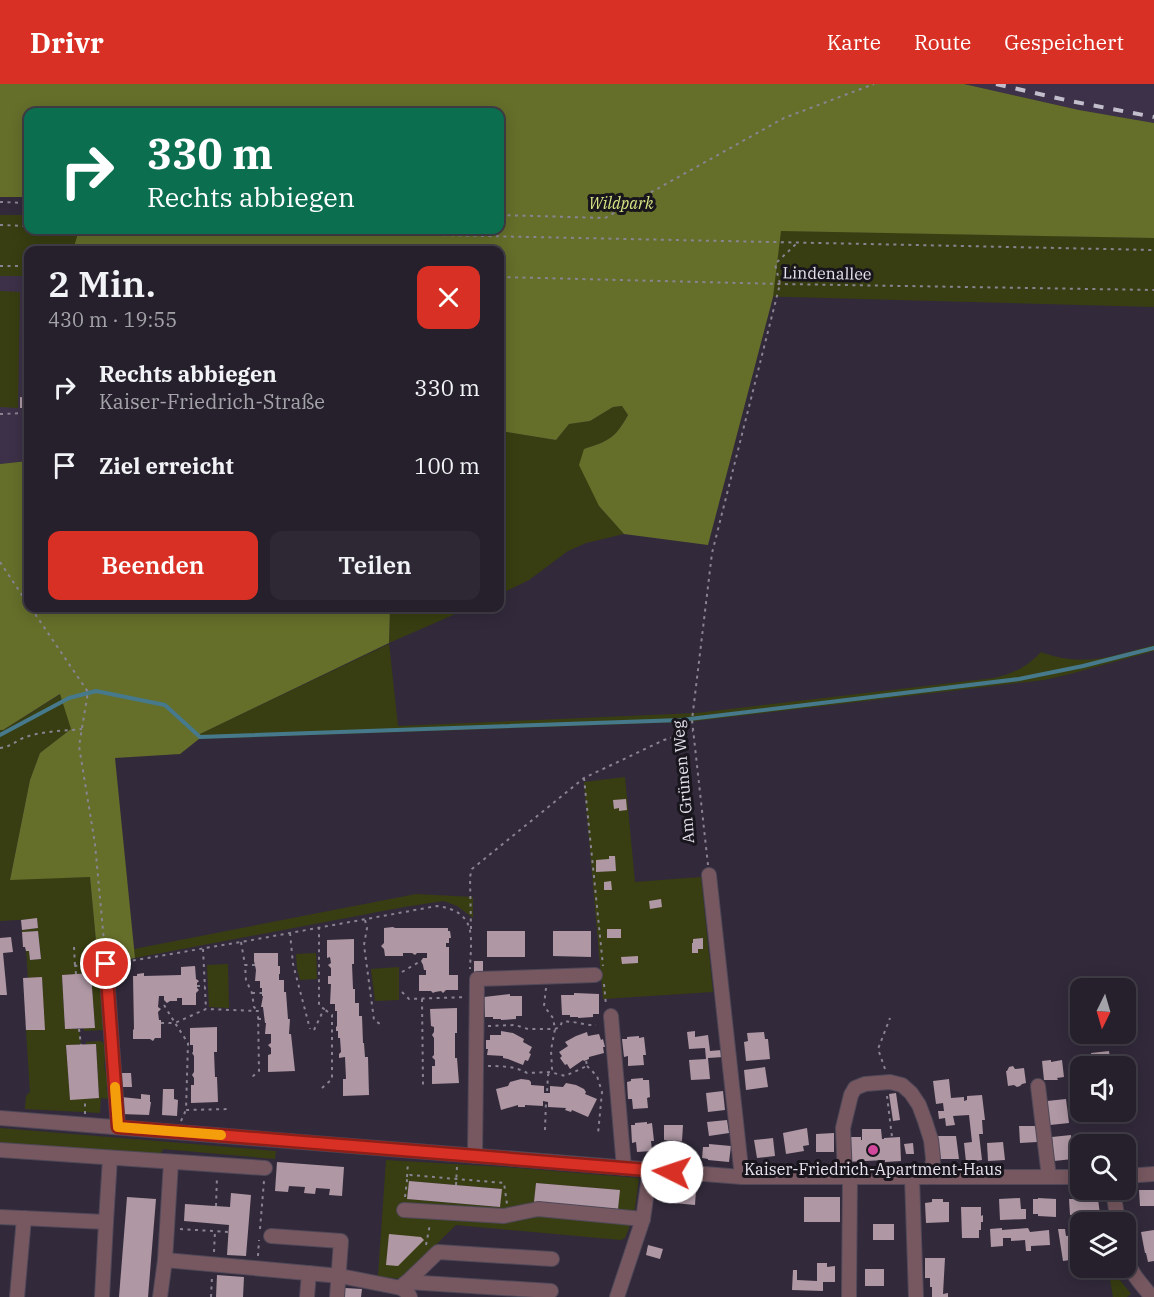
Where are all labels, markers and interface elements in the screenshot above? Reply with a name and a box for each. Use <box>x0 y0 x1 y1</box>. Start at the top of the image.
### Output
text: Drivr <box>30 24 104 61</box>
text: Karte <box>827 28 881 56</box>
text: Route <box>914 28 971 56</box>
text: Gespeichert <box>1004 28 1124 56</box>
text: 330 m <box>147 126 273 181</box>
icon: right <box>48 132 126 210</box>
text: Rechts abbiegen <box>147 179 355 214</box>
park label: Wildpark <box>589 193 654 213</box>
text: 2 Min. <box>48 260 156 307</box>
street label: Lindenallee <box>782 262 872 284</box>
button: close <box>417 266 480 329</box>
text: 430 m · 19:55 <box>48 306 177 333</box>
text: Rechts abbiegen <box>99 359 277 388</box>
icon: right <box>48 371 81 404</box>
text: 330 m <box>414 373 480 402</box>
text: Kaiser-Friedrich-Straße <box>99 388 325 415</box>
icon: arrive <box>48 449 81 482</box>
text: Ziel erreicht <box>99 451 234 480</box>
text: 100 m <box>414 451 480 480</box>
button: Beenden <box>48 531 258 600</box>
button: Teilen <box>270 531 480 600</box>
street label: Am Grünen Weg <box>668 719 698 844</box>
pin <box>80 938 131 989</box>
icon: arrive <box>89 947 122 980</box>
north arrow <box>1070 978 1136 1044</box>
map controls <box>1070 978 1136 1278</box>
button: sound <box>1070 1056 1136 1122</box>
button: search <box>1070 1134 1136 1200</box>
position arrow <box>640 1140 704 1204</box>
marker: Kaiser-Friedrich-Apartment-Haus <box>866 1143 880 1157</box>
place label: Kaiser-Friedrich-Apartment-Haus <box>744 1159 1002 1179</box>
button: layers <box>1070 1212 1136 1278</box>

